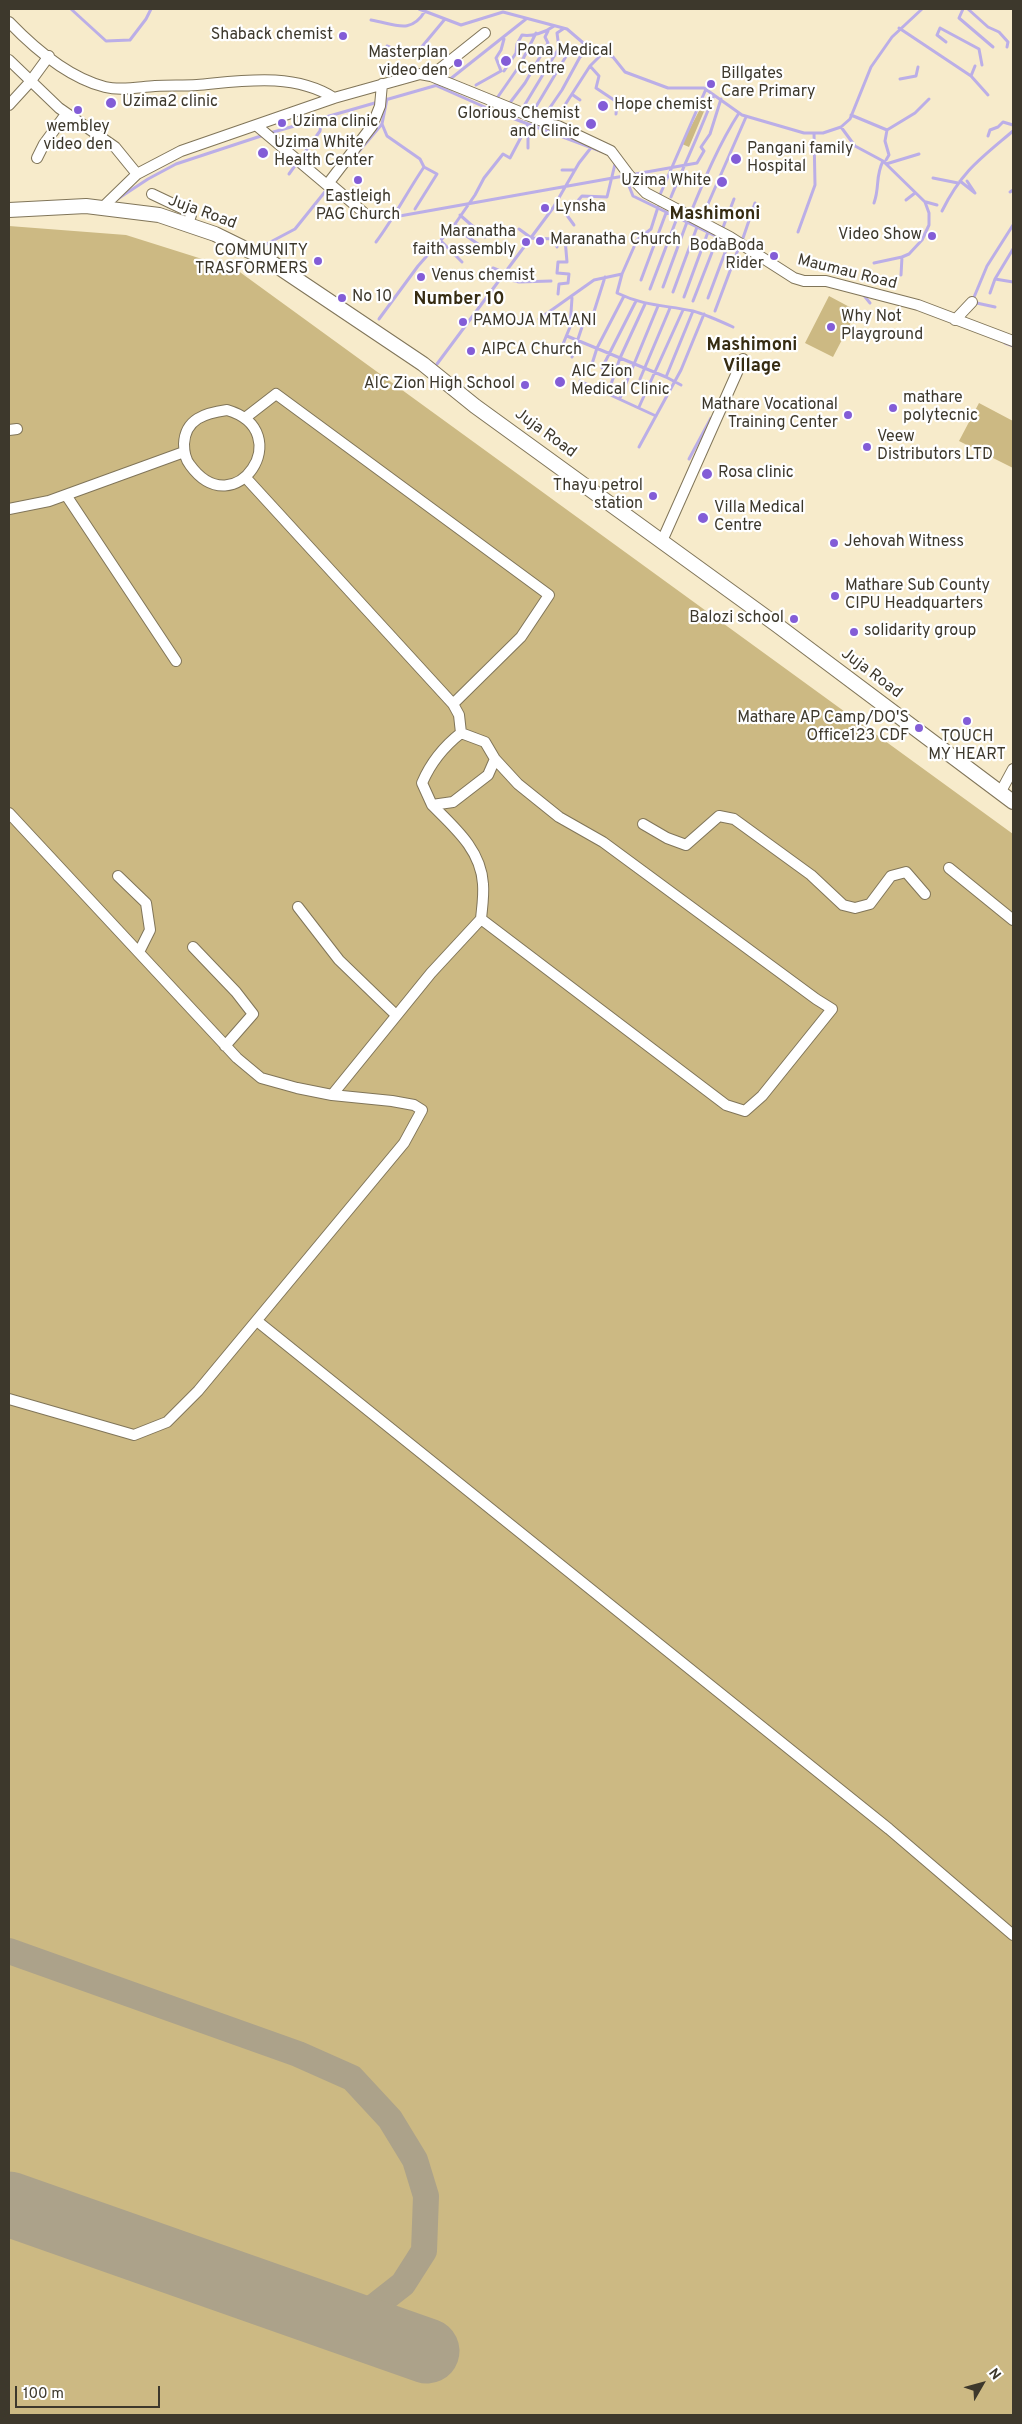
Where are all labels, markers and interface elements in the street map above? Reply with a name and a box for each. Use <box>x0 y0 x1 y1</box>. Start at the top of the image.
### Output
place label: Shaback chemist <box>211 26 333 46</box>
marker: Shaback chemist <box>337 30 349 42</box>
place label: Pona Medical Centre <box>517 42 613 80</box>
place label: Masterplan video den <box>368 44 448 82</box>
marker: Pona Medical Centre <box>499 54 513 68</box>
marker: Masterplan video den <box>452 57 464 69</box>
place label: Billgates Care Primary <box>721 65 816 103</box>
marker: Billgates Care Primary <box>705 78 717 90</box>
place label: Uzima2 clinic <box>122 93 218 113</box>
marker: Uzima2 clinic <box>104 96 118 110</box>
place label: Hope chemist <box>614 96 713 116</box>
marker: Hope chemist <box>596 99 610 113</box>
marker: wembley video den <box>72 104 84 116</box>
place label: Glorious Chemist and Clinic <box>457 105 580 143</box>
place label: Uzima clinic <box>292 113 378 133</box>
marker: Uzima clinic <box>276 117 288 129</box>
marker: Glorious Chemist and Clinic <box>584 117 598 131</box>
place label: wembley video den <box>43 118 113 156</box>
place label: Uzima White Health Center <box>274 134 374 172</box>
place label: Pangani family Hospital <box>747 140 853 178</box>
marker: Uzima White Health Center <box>256 146 270 160</box>
marker: Pangani family Hospital <box>729 152 743 166</box>
place label: Uzima White <box>621 172 711 192</box>
marker: Eastleigh PAG Church <box>352 174 364 186</box>
marker: Uzima White <box>715 175 729 189</box>
place label: Eastleigh PAG Church <box>316 188 400 226</box>
street label: Juja Road <box>165 192 239 234</box>
place label: Lynsha <box>555 198 606 218</box>
marker: Lynsha <box>539 202 551 214</box>
district label: Mashimoni <box>670 204 760 226</box>
place label: Maranatha faith assembly <box>413 223 516 261</box>
place label: Video Show <box>838 226 922 246</box>
marker: Video Show <box>926 230 938 242</box>
place label: Maranatha Church <box>550 231 681 251</box>
marker: Maranatha Church <box>534 235 546 247</box>
marker: Maranatha faith assembly <box>520 236 532 248</box>
place label: BodaBoda Rider <box>690 237 764 275</box>
place label: COMMUNITY TRASFORMERS <box>195 242 308 280</box>
marker: BodaBoda Rider <box>768 250 780 262</box>
street label: Maumau Road <box>795 251 899 295</box>
marker: COMMUNITY TRASFORMERS <box>312 255 324 267</box>
place label: Venus chemist <box>431 267 535 287</box>
marker: Venus chemist <box>415 271 427 283</box>
place label: No 10 <box>352 288 392 308</box>
district label: Number 10 <box>414 289 504 311</box>
marker: No 10 <box>336 292 348 304</box>
place label: Why Not Playground <box>841 308 923 346</box>
place label: PAMOJA MTAANI <box>473 312 596 332</box>
marker: PAMOJA MTAANI <box>457 316 469 328</box>
marker: Why Not Playground <box>825 321 837 333</box>
district label: Mashimoni Village <box>707 335 797 378</box>
place label: AIPCA Church <box>481 341 582 361</box>
marker: AIPCA Church <box>465 345 477 357</box>
place label: AIC Zion Medical Clinic <box>571 363 670 401</box>
place label: AIC Zion High School <box>364 375 515 395</box>
marker: AIC Zion Medical Clinic <box>553 375 567 389</box>
marker: AIC Zion High School <box>519 379 531 391</box>
place label: mathare polytecnic <box>903 389 978 427</box>
place label: Mathare Vocational Training Center <box>701 396 838 434</box>
marker: mathare polytecnic <box>887 402 899 414</box>
street label: Juja Road <box>510 405 580 463</box>
marker: Mathare Vocational Training Center <box>842 409 854 421</box>
place label: Veew Distributors LTD <box>877 428 993 466</box>
marker: Veew Distributors LTD <box>861 441 873 453</box>
place label: Rosa clinic <box>718 464 794 484</box>
marker: Rosa clinic <box>700 467 714 481</box>
place label: Thayu petrol station <box>553 477 643 515</box>
marker: Thayu petrol station <box>647 490 659 502</box>
place label: Villa Medical Centre <box>714 499 804 537</box>
marker: Villa Medical Centre <box>696 511 710 525</box>
place label: Jehovah Witness <box>844 533 964 553</box>
marker: Jehovah Witness <box>828 537 840 549</box>
place label: Mathare Sub County CIPU Headquarters <box>845 577 990 615</box>
marker: Mathare Sub County CIPU Headquarters <box>829 590 841 602</box>
place label: Balozi school <box>689 609 784 629</box>
marker: Balozi school <box>788 613 800 625</box>
place label: solidarity group <box>864 622 976 642</box>
marker: solidarity group <box>848 626 860 638</box>
street label: Juja Road <box>837 645 905 703</box>
place label: Mathare AP Camp/DO'S Office123 CDF <box>737 709 909 747</box>
marker: TOUCH MY HEART <box>961 715 973 727</box>
marker: Mathare AP Camp/DO'S Office123 CDF <box>913 722 925 734</box>
place label: TOUCH MY HEART <box>928 728 1006 766</box>
north arrow <box>957 2359 1007 2409</box>
text: N <box>984 2365 1004 2384</box>
scale bar <box>18 2376 162 2408</box>
text: 100 m <box>23 2385 64 2404</box>

